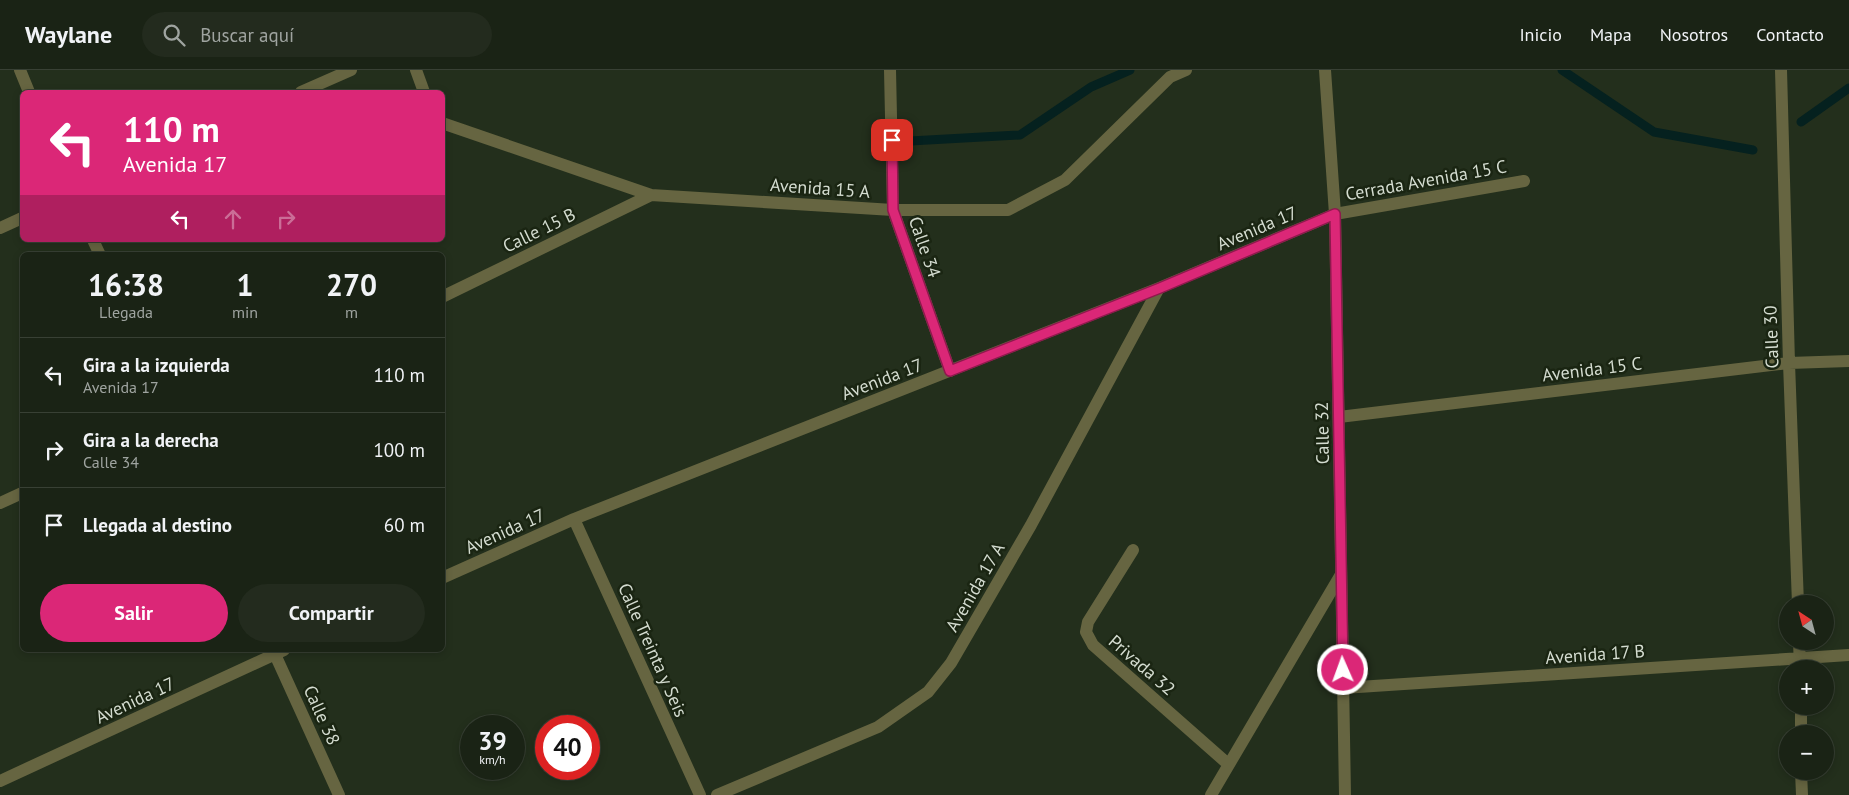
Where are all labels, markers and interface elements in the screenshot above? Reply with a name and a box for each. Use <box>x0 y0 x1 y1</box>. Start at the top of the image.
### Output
search box <box>142 12 492 57</box>
text: Waylane <box>25 19 112 50</box>
icon: search <box>160 21 188 49</box>
text: Buscar aquí <box>200 23 294 47</box>
text: Inicio <box>1519 23 1562 46</box>
text: Mapa <box>1590 23 1632 46</box>
text: Nosotros <box>1660 23 1728 46</box>
text: Contacto <box>1756 23 1824 46</box>
text: 110 m <box>123 106 220 152</box>
icon: left <box>40 110 105 175</box>
pin <box>871 119 913 161</box>
icon: arrive <box>878 126 906 154</box>
text: Avenida 17 <box>123 150 227 178</box>
street label: Cerrada Avenida 15 C <box>1344 155 1508 205</box>
street label: Avenida 15 A <box>769 173 871 203</box>
street label: Avenida 17 <box>1213 201 1301 255</box>
street label: Calle 15 B <box>499 202 579 258</box>
icon: left <box>166 205 194 233</box>
icon: ahead <box>219 205 247 233</box>
icon: right <box>272 205 300 233</box>
street label: Calle 34 <box>904 213 946 281</box>
text: 16:38 <box>88 265 164 304</box>
text: 1 <box>237 265 254 304</box>
text: 270 <box>326 265 377 304</box>
text: Llegada <box>99 302 153 322</box>
text: min <box>232 302 258 322</box>
text: m <box>345 302 358 322</box>
street label: Calle 30 <box>1758 305 1784 369</box>
street label: Avenida 15 C <box>1541 351 1643 387</box>
text: Gira a la izquierda <box>83 353 230 377</box>
street label: Avenida 17 <box>838 353 926 405</box>
icon: left <box>40 361 68 389</box>
text: 110 m <box>373 363 425 387</box>
text: Avenida 17 <box>83 377 159 397</box>
street label: Calle 32 <box>1310 401 1334 465</box>
text: Gira a la derecha <box>83 428 219 452</box>
icon: right <box>40 436 68 464</box>
text: 100 m <box>373 438 425 462</box>
text: Calle 34 <box>83 452 139 472</box>
street label: Avenida 17 <box>461 503 549 559</box>
icon: arrive <box>40 511 68 539</box>
text: Llegada al destino <box>83 513 232 537</box>
text: 60 m <box>384 513 425 537</box>
street label: Avenida 17 A <box>940 538 1010 636</box>
street label: Calle Treinta y Seis <box>613 580 693 720</box>
button: Salir <box>40 584 228 642</box>
button: Compartir <box>238 584 425 642</box>
north arrow <box>1779 595 1834 650</box>
map controls <box>1779 595 1834 780</box>
street label: Privada 32 <box>1104 630 1180 700</box>
street label: Avenida 17 B <box>1545 639 1645 669</box>
position arrow <box>1316 643 1368 695</box>
button: + <box>1779 660 1834 715</box>
street label: Avenida 17 <box>92 672 178 728</box>
street label: Calle 38 <box>299 682 345 748</box>
speed limit sign: 40 <box>535 715 600 780</box>
text: 39 <box>478 725 507 757</box>
button: − <box>1779 725 1834 780</box>
text: km/h <box>479 752 506 767</box>

